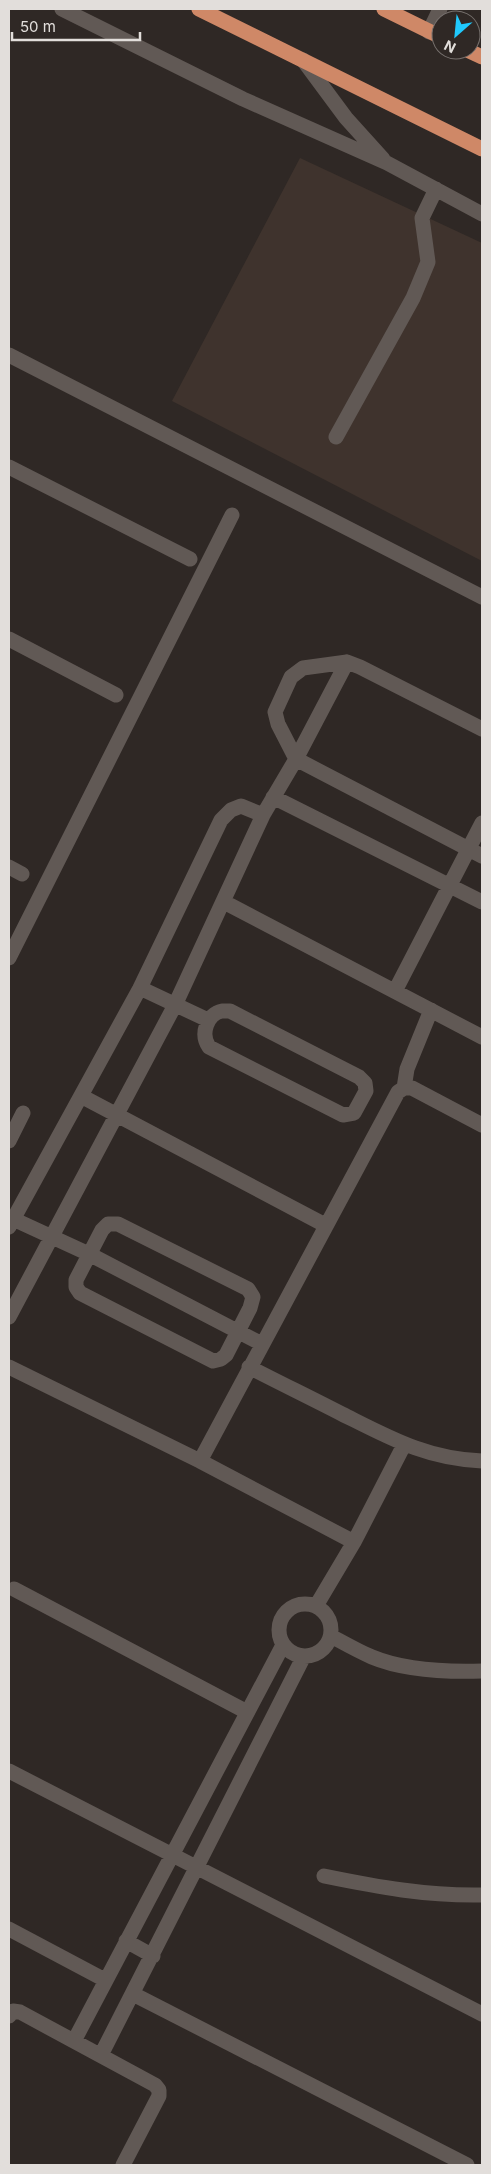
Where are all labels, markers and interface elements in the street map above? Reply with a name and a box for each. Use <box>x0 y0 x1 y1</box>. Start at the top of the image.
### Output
scale bar <box>12 10 140 42</box>
north arrow <box>431 10 481 60</box>
text: 50 m <box>20 17 56 36</box>
text: N <box>441 37 458 57</box>

